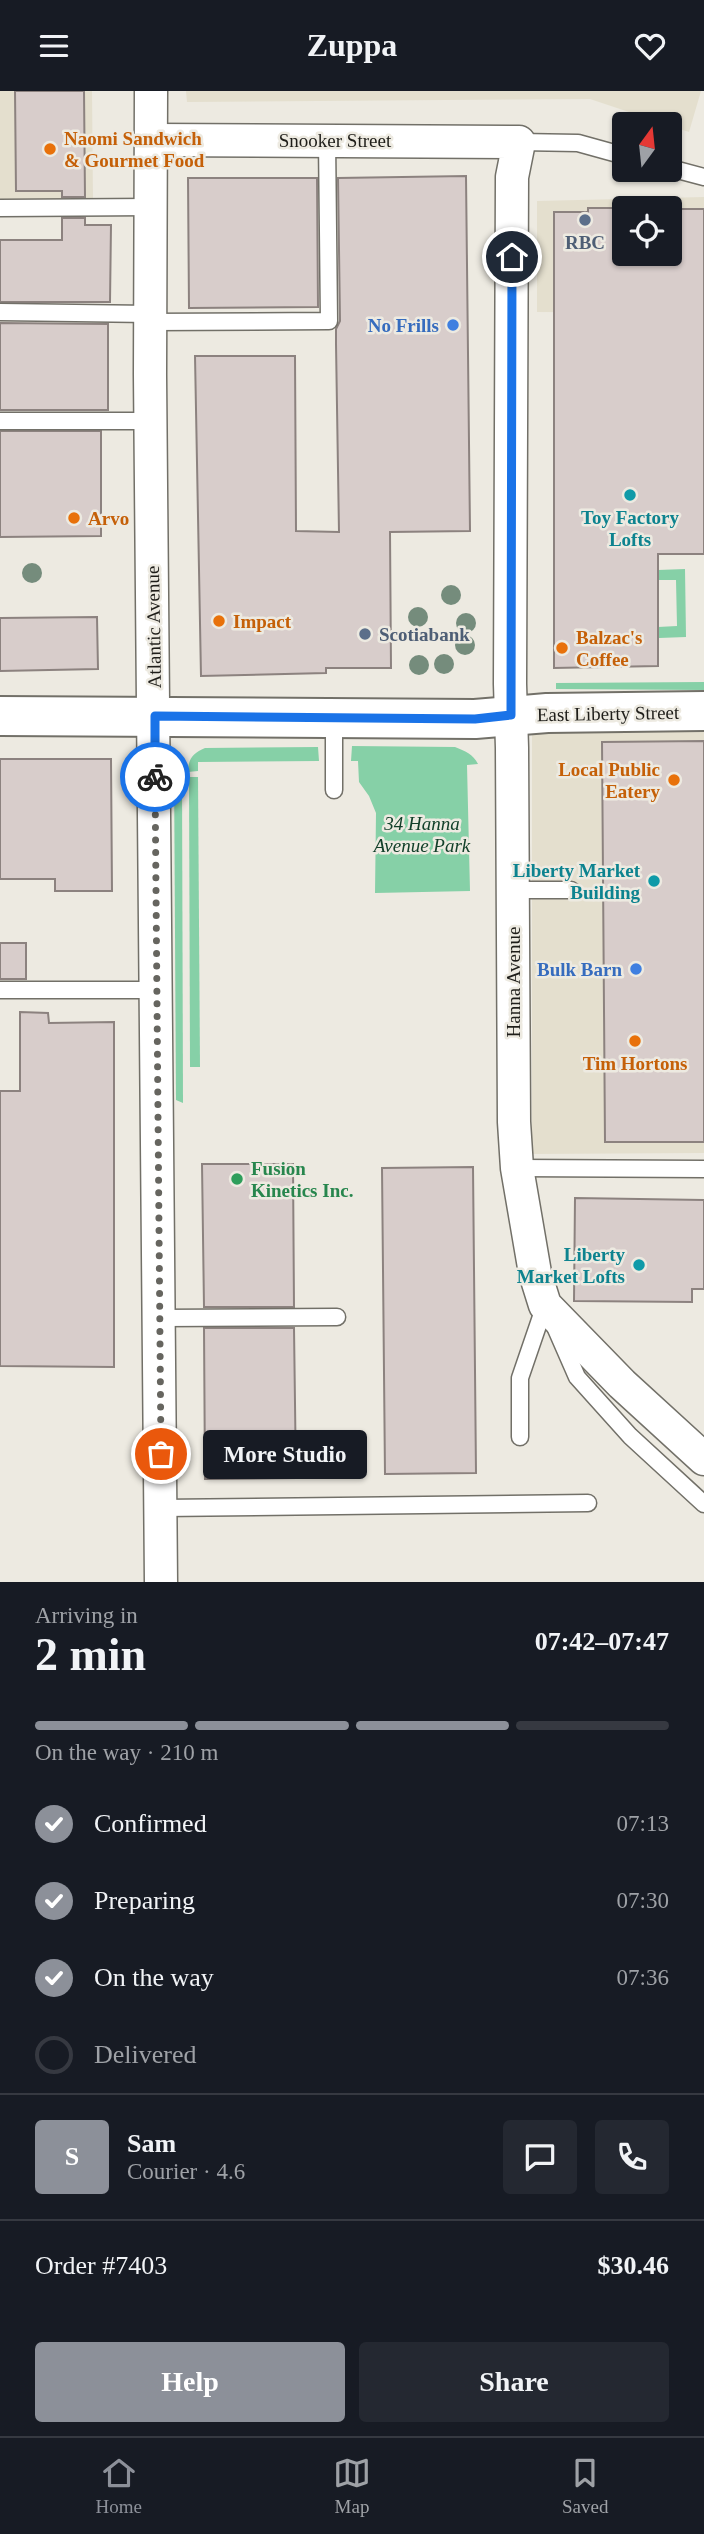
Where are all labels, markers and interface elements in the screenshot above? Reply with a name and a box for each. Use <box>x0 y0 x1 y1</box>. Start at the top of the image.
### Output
icon: menu <box>35 27 73 65</box>
text: Zuppa <box>307 27 397 63</box>
icon: heart <box>631 27 669 65</box>
north arrow <box>612 112 682 182</box>
map controls <box>612 112 682 266</box>
place label: Naomi Sandwich & Gourmet Food <box>64 128 205 171</box>
street label: Snooker Street <box>279 130 392 151</box>
marker: Naomi Sandwich & Gourmet Food <box>42 141 58 157</box>
button: locate <box>612 196 682 266</box>
marker: RBC <box>577 212 593 228</box>
pin <box>482 227 542 287</box>
place label: RBC <box>565 232 605 253</box>
icon: home <box>493 238 531 276</box>
place label: No Frills <box>368 315 439 336</box>
marker: No Frills <box>445 317 461 333</box>
marker: Toy Factory Lofts <box>622 487 638 503</box>
place label: Toy Factory Lofts <box>581 507 679 550</box>
place label: Arvo <box>88 508 129 529</box>
marker: Arvo <box>66 510 82 526</box>
street label: Atlantic Avenue <box>142 566 165 688</box>
place label: Impact <box>233 611 292 632</box>
marker: Impact <box>211 613 227 629</box>
place label: Scotiabank <box>379 624 470 645</box>
marker: Scotiabank <box>357 626 373 642</box>
place label: Balzac's Coffee <box>576 627 643 670</box>
marker: Balzac's Coffee <box>554 640 570 656</box>
street label: East Liberty Street <box>537 702 680 725</box>
courier <box>120 742 190 812</box>
icon: bike <box>136 758 174 796</box>
place label: Local Public Eatery <box>558 759 660 802</box>
marker: Local Public Eatery <box>666 772 682 788</box>
park label: 34 Hanna Avenue Park <box>372 813 471 856</box>
place label: Liberty Market Building <box>513 860 641 903</box>
marker: Liberty Market Building <box>646 873 662 889</box>
street label: Hanna Avenue <box>503 927 524 1037</box>
place label: Bulk Barn <box>537 959 622 980</box>
marker: Bulk Barn <box>628 961 644 977</box>
marker: Tim Hortons <box>627 1033 643 1049</box>
place label: Tim Hortons <box>583 1053 687 1074</box>
place label: Fusion Kinetics Inc. <box>251 1158 353 1201</box>
marker: Fusion Kinetics Inc. <box>229 1171 245 1187</box>
place label: Liberty Market Lofts <box>517 1244 625 1287</box>
marker: Liberty Market Lofts <box>631 1257 647 1273</box>
pin <box>131 1424 191 1484</box>
callout: More Studio <box>203 1429 368 1479</box>
icon: bag <box>142 1435 180 1473</box>
text: More Studio <box>224 1442 346 1467</box>
text: Arriving in <box>35 1603 138 1628</box>
text: 07:42–07:47 <box>535 1627 669 1656</box>
text: 2 min <box>35 1629 146 1680</box>
text: On the way · 210 m <box>35 1740 218 1765</box>
icon: check <box>35 1805 73 1843</box>
text: Confirmed <box>94 1809 207 1838</box>
text: 07:13 <box>617 1811 669 1836</box>
icon: check <box>35 1882 73 1920</box>
text: Preparing <box>94 1886 195 1915</box>
text: 07:30 <box>617 1888 669 1913</box>
icon: check <box>35 1959 73 1997</box>
text: On the way <box>94 1963 214 1992</box>
text: 07:36 <box>617 1965 669 1990</box>
text: Delivered <box>94 2040 197 2069</box>
button: chat <box>503 2120 577 2194</box>
button: phone <box>595 2120 669 2194</box>
text: Sam <box>127 2129 176 2158</box>
text: S <box>65 2142 79 2171</box>
text: Courier · 4.6 <box>127 2159 245 2184</box>
text: Order #7403 <box>35 2251 167 2280</box>
text: $30.46 <box>598 2251 669 2280</box>
button: Help <box>35 2342 345 2422</box>
button: Share <box>359 2342 669 2422</box>
tab: Home <box>96 2454 142 2518</box>
tab: Map <box>333 2454 371 2518</box>
tab: Saved <box>562 2454 608 2518</box>

